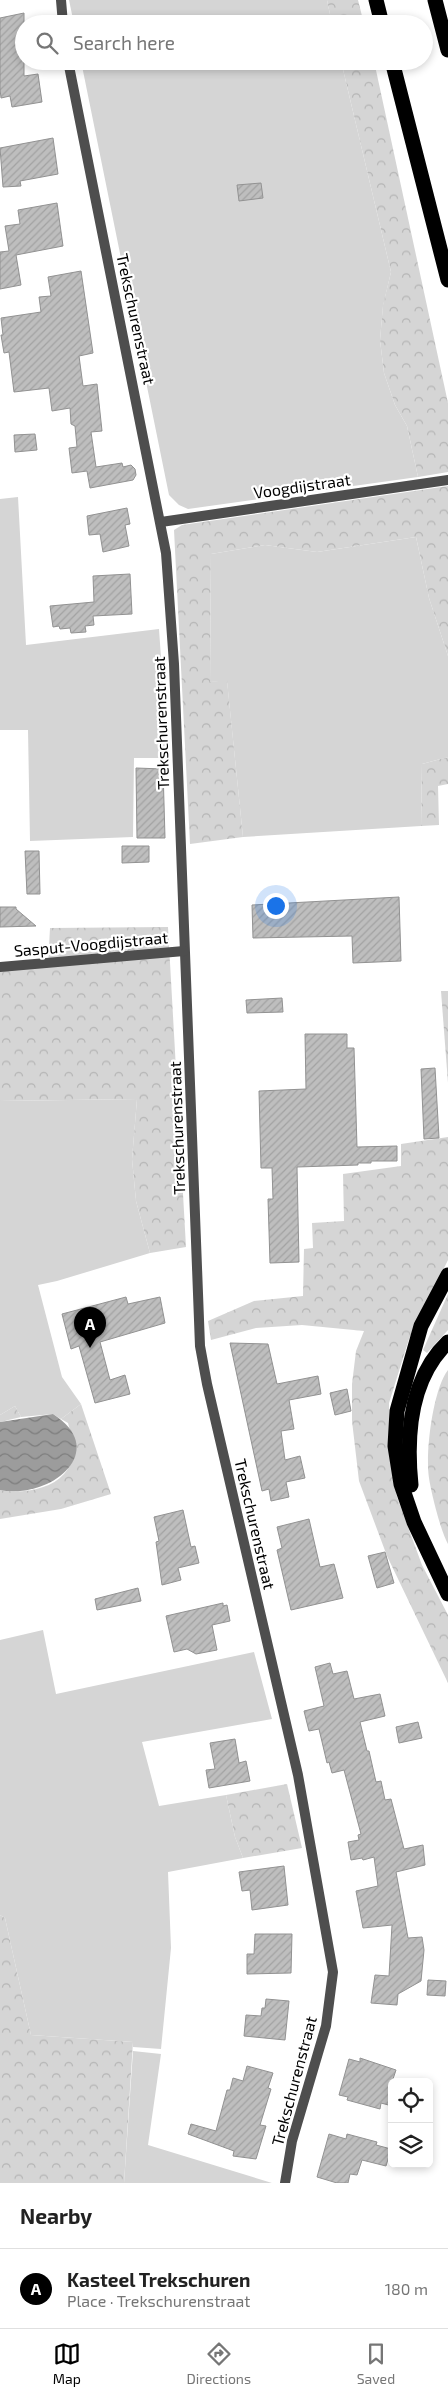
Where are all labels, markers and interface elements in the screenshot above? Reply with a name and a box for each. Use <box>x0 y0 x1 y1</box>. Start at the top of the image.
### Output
search box <box>15 15 433 70</box>
icon: search <box>33 29 61 57</box>
text: Search here <box>73 31 175 54</box>
street label: Trekschurenstraat <box>113 252 160 386</box>
street label: Voogdijstraat <box>252 469 352 503</box>
street label: Trekschurenstraat <box>149 656 172 790</box>
your location <box>263 893 289 919</box>
street label: Sasput-Voogdijstraat <box>13 927 169 961</box>
street label: Trekschurenstraat <box>165 1061 188 1195</box>
pin: A <box>74 1307 106 1348</box>
street label: Trekschurenstraat <box>231 1457 280 1591</box>
street label: Trekschurenstraat <box>267 2014 320 2148</box>
map controls <box>388 2078 433 2168</box>
button: locate <box>388 2078 433 2123</box>
button: layers <box>388 2123 433 2168</box>
text: Nearby <box>20 2203 92 2228</box>
text: Kasteel Trekschuren <box>67 2268 251 2291</box>
text: A <box>31 2279 41 2298</box>
text: 180 m <box>385 2279 428 2298</box>
text: Place · Trekschurenstraat <box>67 2291 250 2310</box>
tab: Map <box>53 2340 81 2387</box>
tab: Directions <box>187 2340 251 2387</box>
tab: Saved <box>357 2340 395 2387</box>

